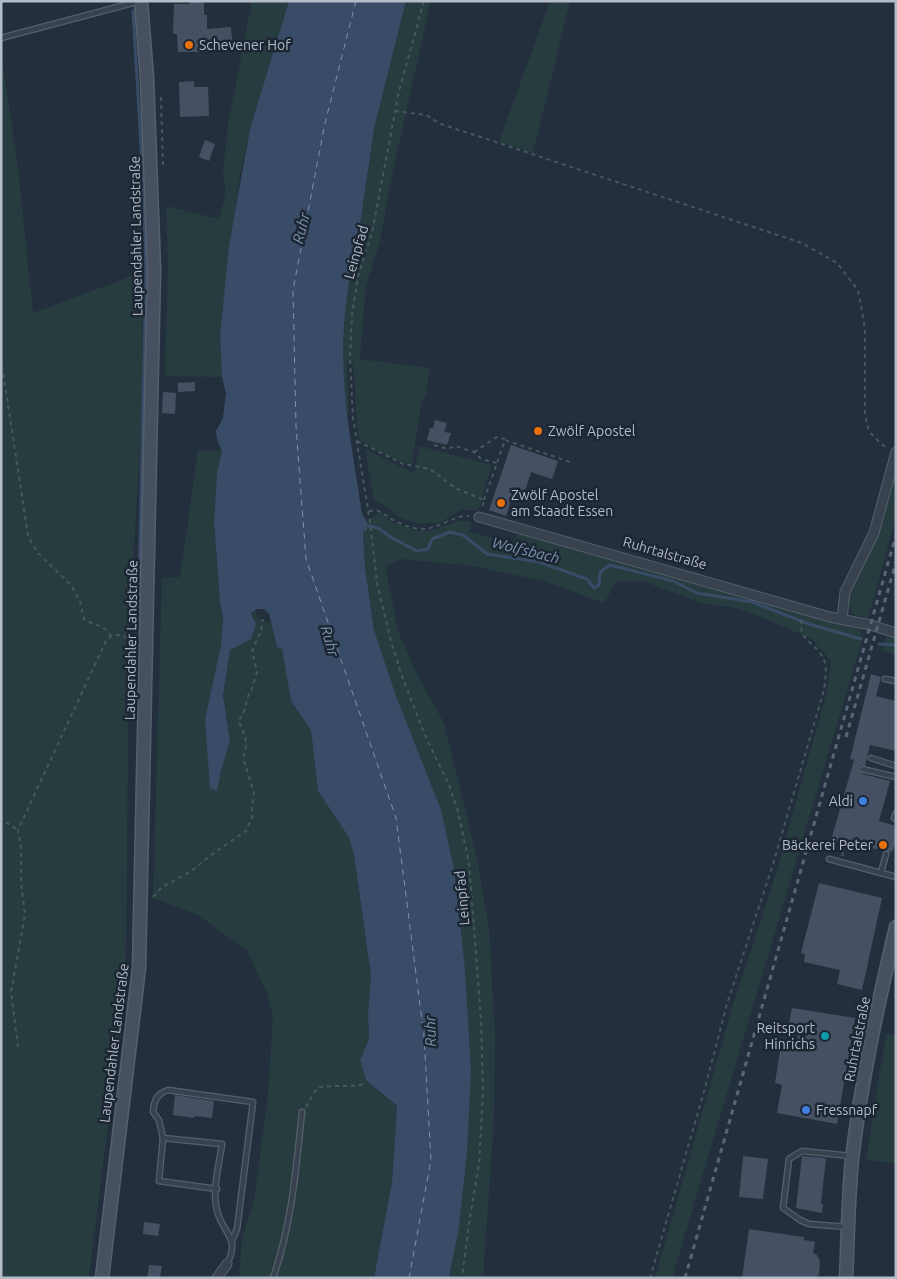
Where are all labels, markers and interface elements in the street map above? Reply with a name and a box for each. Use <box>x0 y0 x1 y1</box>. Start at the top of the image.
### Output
place label: Schevener Hof <box>199 37 291 53</box>
marker: Schevener Hof <box>183 39 195 51</box>
street label: Laupendahler Landstraße <box>127 156 145 316</box>
water label: Ruhr <box>289 210 313 245</box>
street label: Leinpfad <box>341 223 371 281</box>
place label: Zwölf Apostel <box>548 423 636 439</box>
marker: Zwölf Apostel <box>532 425 544 437</box>
place label: Zwölf Apostel am Staadt Essen <box>511 487 613 519</box>
marker: Zwölf Apostel am Staadt Essen <box>495 497 507 509</box>
water label: Wolfsbach <box>490 533 562 567</box>
street label: Ruhrtalstraße <box>621 533 709 573</box>
street label: Laupendahler Landstraße <box>122 560 140 720</box>
water label: Ruhr <box>318 624 343 660</box>
place label: Aldi <box>829 793 853 809</box>
marker: Aldi <box>857 795 869 807</box>
place label: Bäckerei Peter <box>782 837 874 853</box>
marker: Bäckerei Peter <box>877 839 889 851</box>
street label: Leinpfad <box>452 870 472 926</box>
street label: Laupendahler Landstraße <box>96 962 132 1124</box>
street label: Ruhrtalstraße <box>841 995 873 1083</box>
water label: Ruhr <box>421 1014 439 1047</box>
place label: Reitsport Hinrichs <box>756 1020 815 1052</box>
marker: Reitsport Hinrichs <box>819 1030 831 1042</box>
place label: Fressnapf <box>816 1102 878 1118</box>
marker: Fressnapf <box>800 1104 812 1116</box>

